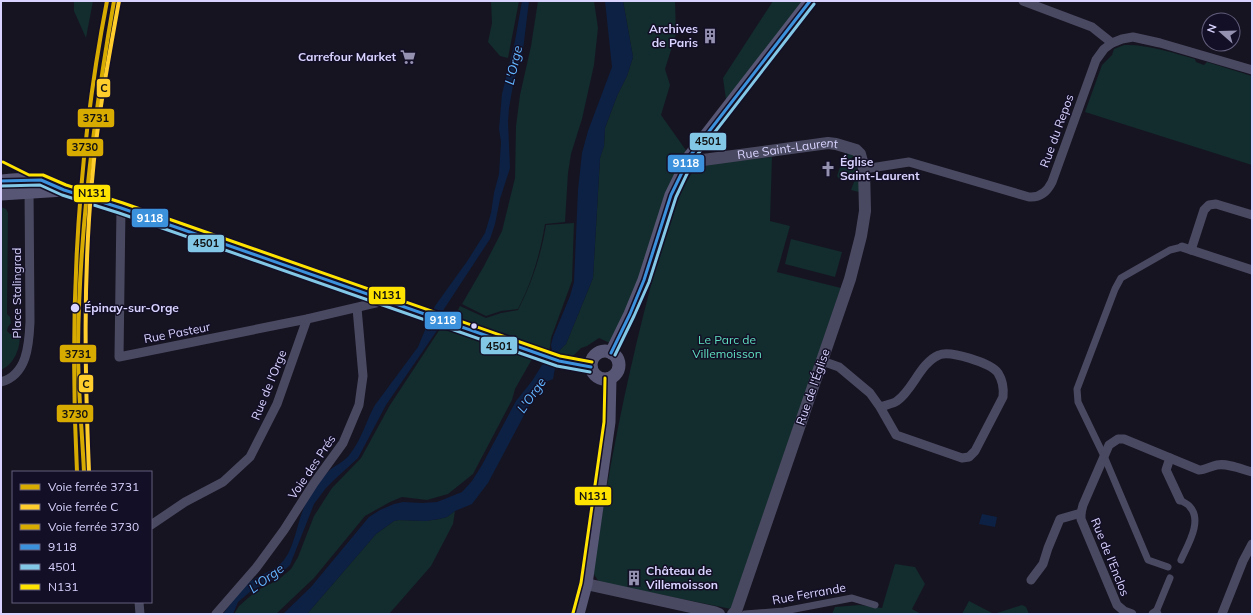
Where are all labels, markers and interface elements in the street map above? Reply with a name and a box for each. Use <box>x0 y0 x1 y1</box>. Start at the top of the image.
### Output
north arrow <box>1201 12 1241 52</box>
place label: Archives de Paris <box>649 21 698 50</box>
text: N <box>1204 22 1220 35</box>
building icon: Archives de Paris <box>701 27 719 45</box>
water label: L'Orge <box>501 44 525 86</box>
supermarket icon: Carrefour Market <box>399 48 417 66</box>
place label: Carrefour Market <box>298 49 396 64</box>
line badge: C <box>96 78 111 98</box>
text: C <box>100 81 108 95</box>
street label: Rue du Repos <box>1036 92 1077 169</box>
line badge: 3731 <box>77 108 115 128</box>
text: 3731 <box>83 111 110 125</box>
line badge: 4501 <box>689 132 727 151</box>
text: 4501 <box>695 134 722 148</box>
street label: Rue Saint-Laurent <box>736 135 839 162</box>
line badge: 3730 <box>66 138 104 157</box>
text: 3730 <box>72 140 99 154</box>
line badge: 9118 <box>667 154 705 173</box>
place label: Église Saint-Laurent <box>840 154 920 183</box>
text: 9118 <box>673 156 700 170</box>
church icon: Église Saint-Laurent <box>819 160 837 178</box>
line badge: N131 <box>73 184 111 203</box>
text: N131 <box>78 186 106 200</box>
line badge: 9118 <box>131 208 169 228</box>
text: 9118 <box>137 211 164 225</box>
line badge: 4501 <box>187 234 225 253</box>
text: 4501 <box>193 236 220 250</box>
street label: Place Stalingrad <box>9 248 24 338</box>
line badge: N131 <box>368 286 406 305</box>
text: N131 <box>373 288 401 302</box>
place label: Épinay-sur-Orge <box>84 300 179 315</box>
marker: Épinay-sur-Orge <box>69 302 81 314</box>
line badge: 9118 <box>424 311 462 330</box>
text: 9118 <box>430 313 457 327</box>
street label: Rue Pasteur <box>142 319 212 346</box>
unlabelled marker <box>469 321 479 331</box>
park label: Le Parc de Villemoisson <box>692 332 762 361</box>
line badge: 4501 <box>480 336 518 355</box>
text: 4501 <box>486 339 513 353</box>
line badge: 3731 <box>59 344 97 363</box>
text: 3731 <box>65 347 92 361</box>
street label: Rue de l'Orge <box>248 347 289 422</box>
street label: Rue de l'Église <box>792 347 833 427</box>
line badge: C <box>78 374 94 393</box>
water label: L'Orge <box>513 374 549 416</box>
text: C <box>82 377 90 391</box>
line badge: 3730 <box>56 404 94 423</box>
text: 3730 <box>62 407 89 421</box>
street label: Voie des Prés <box>285 432 339 502</box>
legend <box>12 471 152 603</box>
text: Voie ferrée 3731 <box>48 479 139 494</box>
line badge: N131 <box>574 486 612 506</box>
text: N131 <box>579 489 607 503</box>
text: Voie ferrée C <box>48 499 119 514</box>
street label: Rue de l'Enclos <box>1088 516 1133 598</box>
text: Voie ferrée 3730 <box>48 519 139 534</box>
text: 9118 <box>48 539 77 554</box>
text: 4501 <box>48 559 77 574</box>
water label: L'Orge <box>245 560 287 596</box>
place label: Château de Villemoisson <box>645 563 718 592</box>
building icon: Château de Villemoisson <box>625 569 643 587</box>
text: N131 <box>48 579 79 594</box>
street label: Rue Ferrande <box>771 580 847 607</box>

